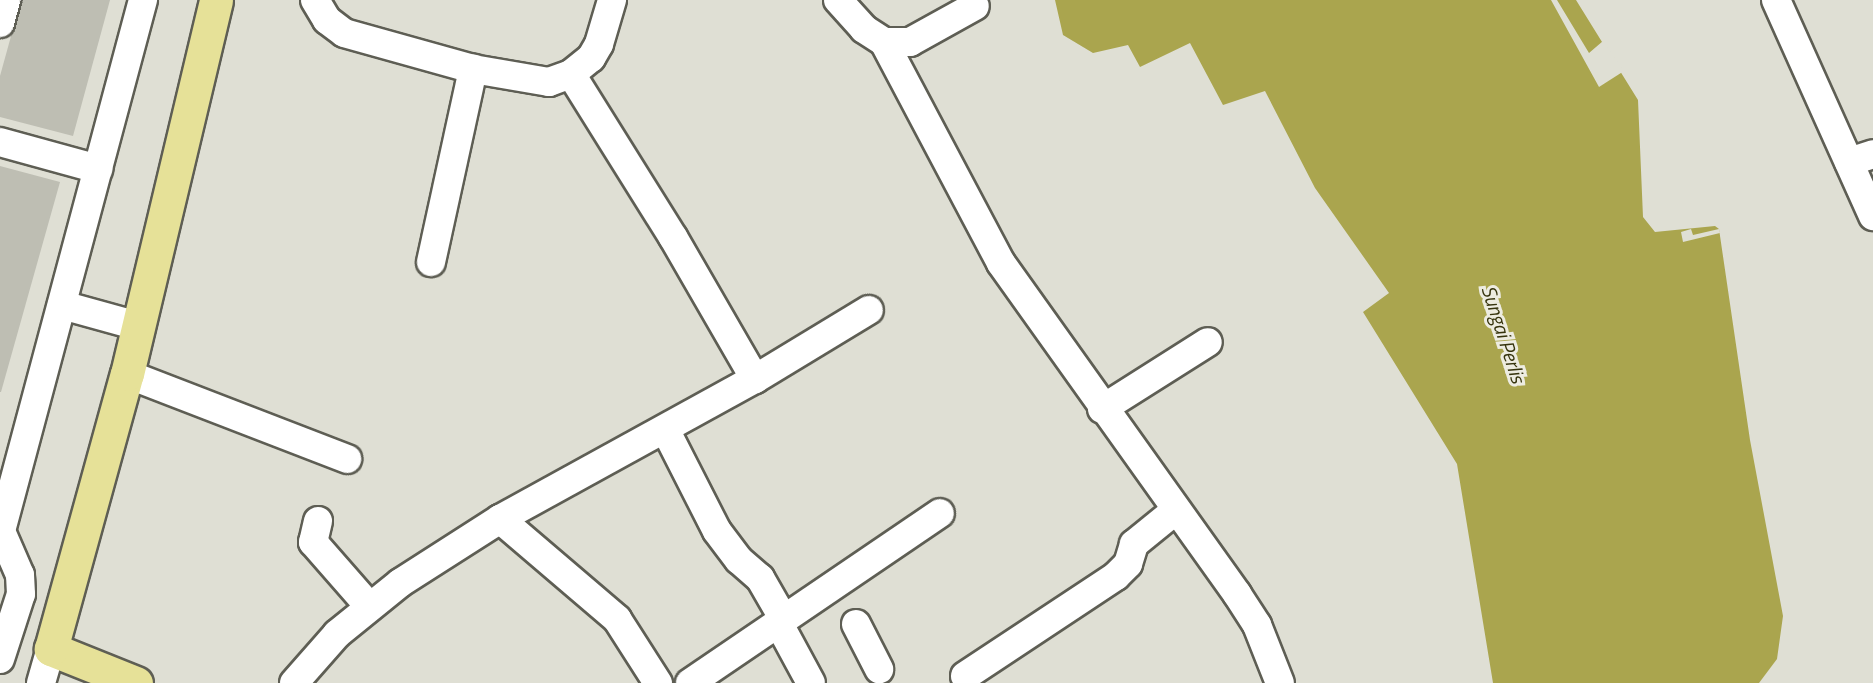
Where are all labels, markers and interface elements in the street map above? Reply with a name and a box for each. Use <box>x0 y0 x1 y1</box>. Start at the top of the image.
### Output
water label: Sungai Perlis <box>1477 282 1531 386</box>

